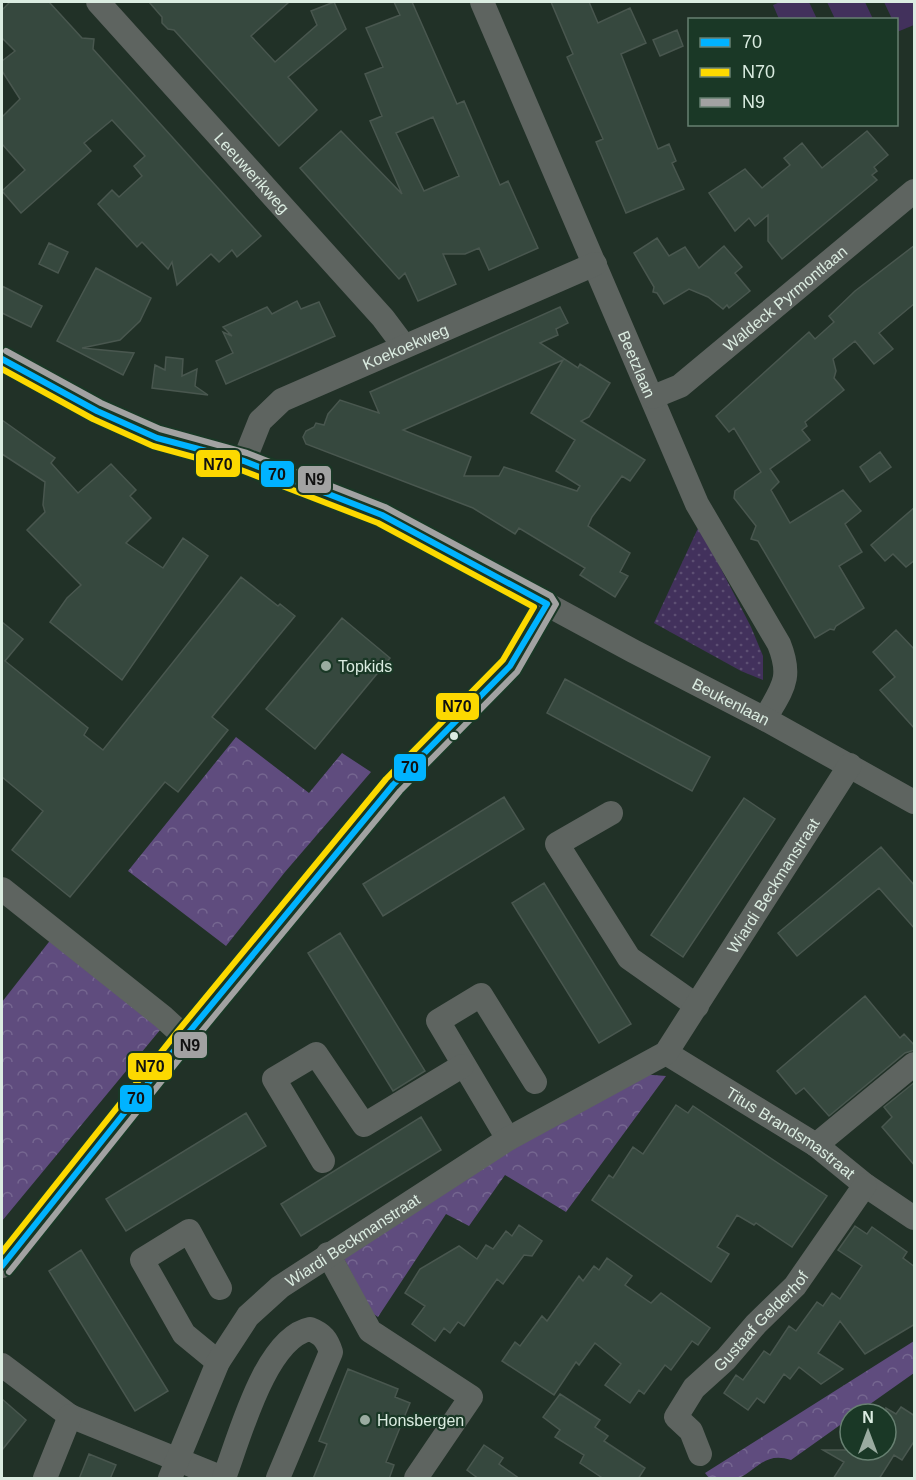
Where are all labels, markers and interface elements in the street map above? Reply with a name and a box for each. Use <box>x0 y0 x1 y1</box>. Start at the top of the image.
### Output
legend <box>688 18 898 126</box>
text: 70 <box>742 32 762 52</box>
text: N70 <box>742 62 775 82</box>
text: N9 <box>742 92 765 112</box>
street label: Leeuwerikweg <box>211 129 293 216</box>
street label: Waldeck Pyrmontlaan <box>720 242 850 355</box>
street label: Koekoekweg <box>360 320 451 372</box>
street label: Beetzlaan <box>615 328 659 400</box>
line badge: N70 <box>195 449 241 478</box>
text: N70 <box>203 456 233 473</box>
line badge: 70 <box>260 460 295 488</box>
line badge: N9 <box>297 465 332 494</box>
text: 70 <box>268 466 286 483</box>
text: N9 <box>305 471 325 488</box>
place label: Topkids <box>338 658 392 675</box>
marker: Topkids <box>319 659 333 673</box>
street label: Beukenlaan <box>690 675 772 728</box>
line badge: N70 <box>435 692 480 721</box>
text: N70 <box>442 698 472 715</box>
unlabelled marker <box>448 730 460 742</box>
line badge: 70 <box>393 753 427 782</box>
text: 70 <box>401 759 419 776</box>
street label: Wiardi Beckmanstraat <box>724 815 823 956</box>
line badge: N9 <box>173 1031 208 1059</box>
text: N9 <box>180 1037 200 1054</box>
line badge: N70 <box>127 1052 173 1081</box>
text: N70 <box>135 1058 165 1075</box>
line badge: 70 <box>119 1084 153 1113</box>
street label: Titus Brandsmastraat <box>723 1084 859 1182</box>
text: 70 <box>127 1090 145 1107</box>
street label: Wiardi Beckmanstraat <box>282 1190 423 1290</box>
street label: Gustaaf Gelderhof <box>710 1267 812 1375</box>
north arrow <box>838 1402 898 1462</box>
text: N <box>862 1409 874 1426</box>
place label: Honsbergen <box>377 1412 464 1429</box>
marker: Honsbergen <box>358 1413 372 1427</box>

